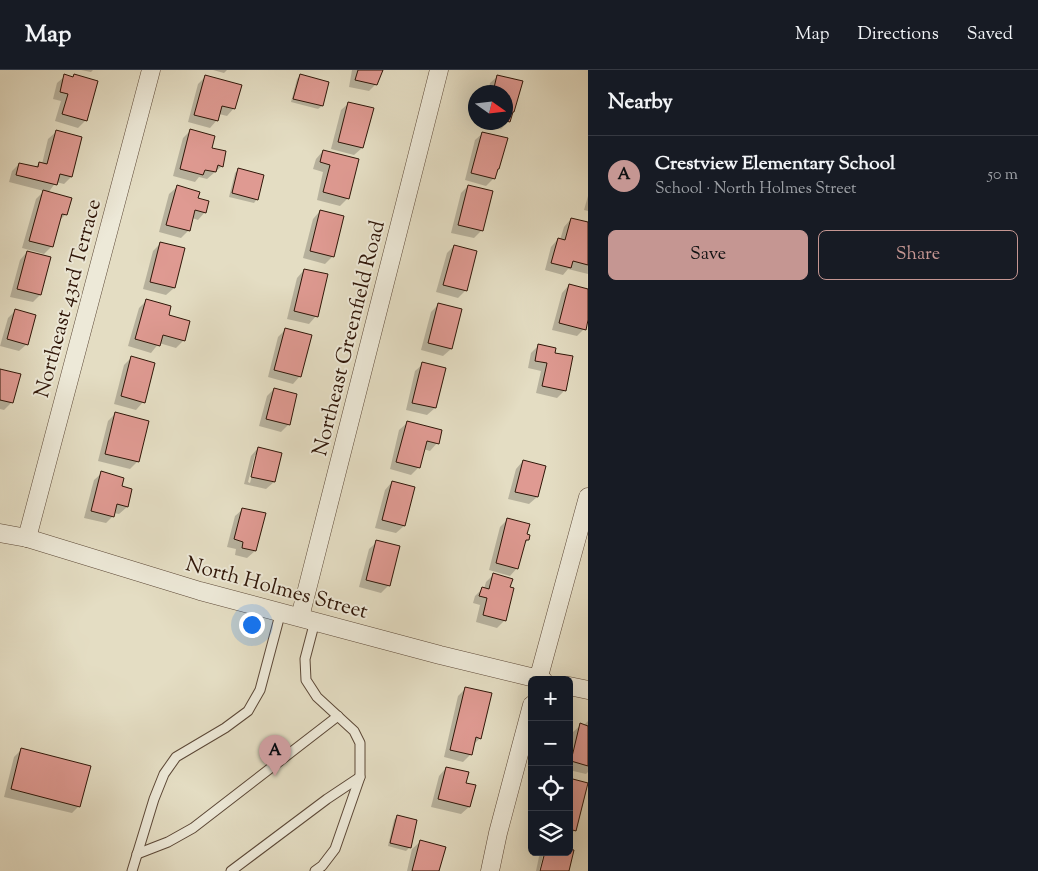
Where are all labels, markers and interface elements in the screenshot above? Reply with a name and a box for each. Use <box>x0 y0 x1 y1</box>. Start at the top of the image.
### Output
text: Map <box>25 18 71 52</box>
text: Map <box>795 22 830 48</box>
text: Directions <box>858 22 939 48</box>
text: Saved <box>967 22 1013 48</box>
north arrow <box>468 85 513 130</box>
text: Nearby <box>608 88 673 118</box>
text: Crestview Elementary School <box>655 151 895 178</box>
text: A <box>618 164 631 187</box>
text: 50 m <box>987 164 1018 187</box>
text: School · North Holmes Street <box>655 178 857 201</box>
street label: Northeast 43rd Terrace <box>28 196 110 401</box>
street label: Northeast Greenfield Road <box>306 217 394 459</box>
button: Save <box>608 230 808 280</box>
button: Share <box>818 230 1018 280</box>
street label: North Holmes Street <box>182 550 371 628</box>
your location <box>239 612 265 638</box>
map controls <box>528 676 573 856</box>
button: + <box>528 676 573 721</box>
button: − <box>528 721 573 766</box>
pin: A <box>259 735 291 776</box>
button: locate <box>528 766 573 811</box>
button: layers <box>528 811 573 856</box>

